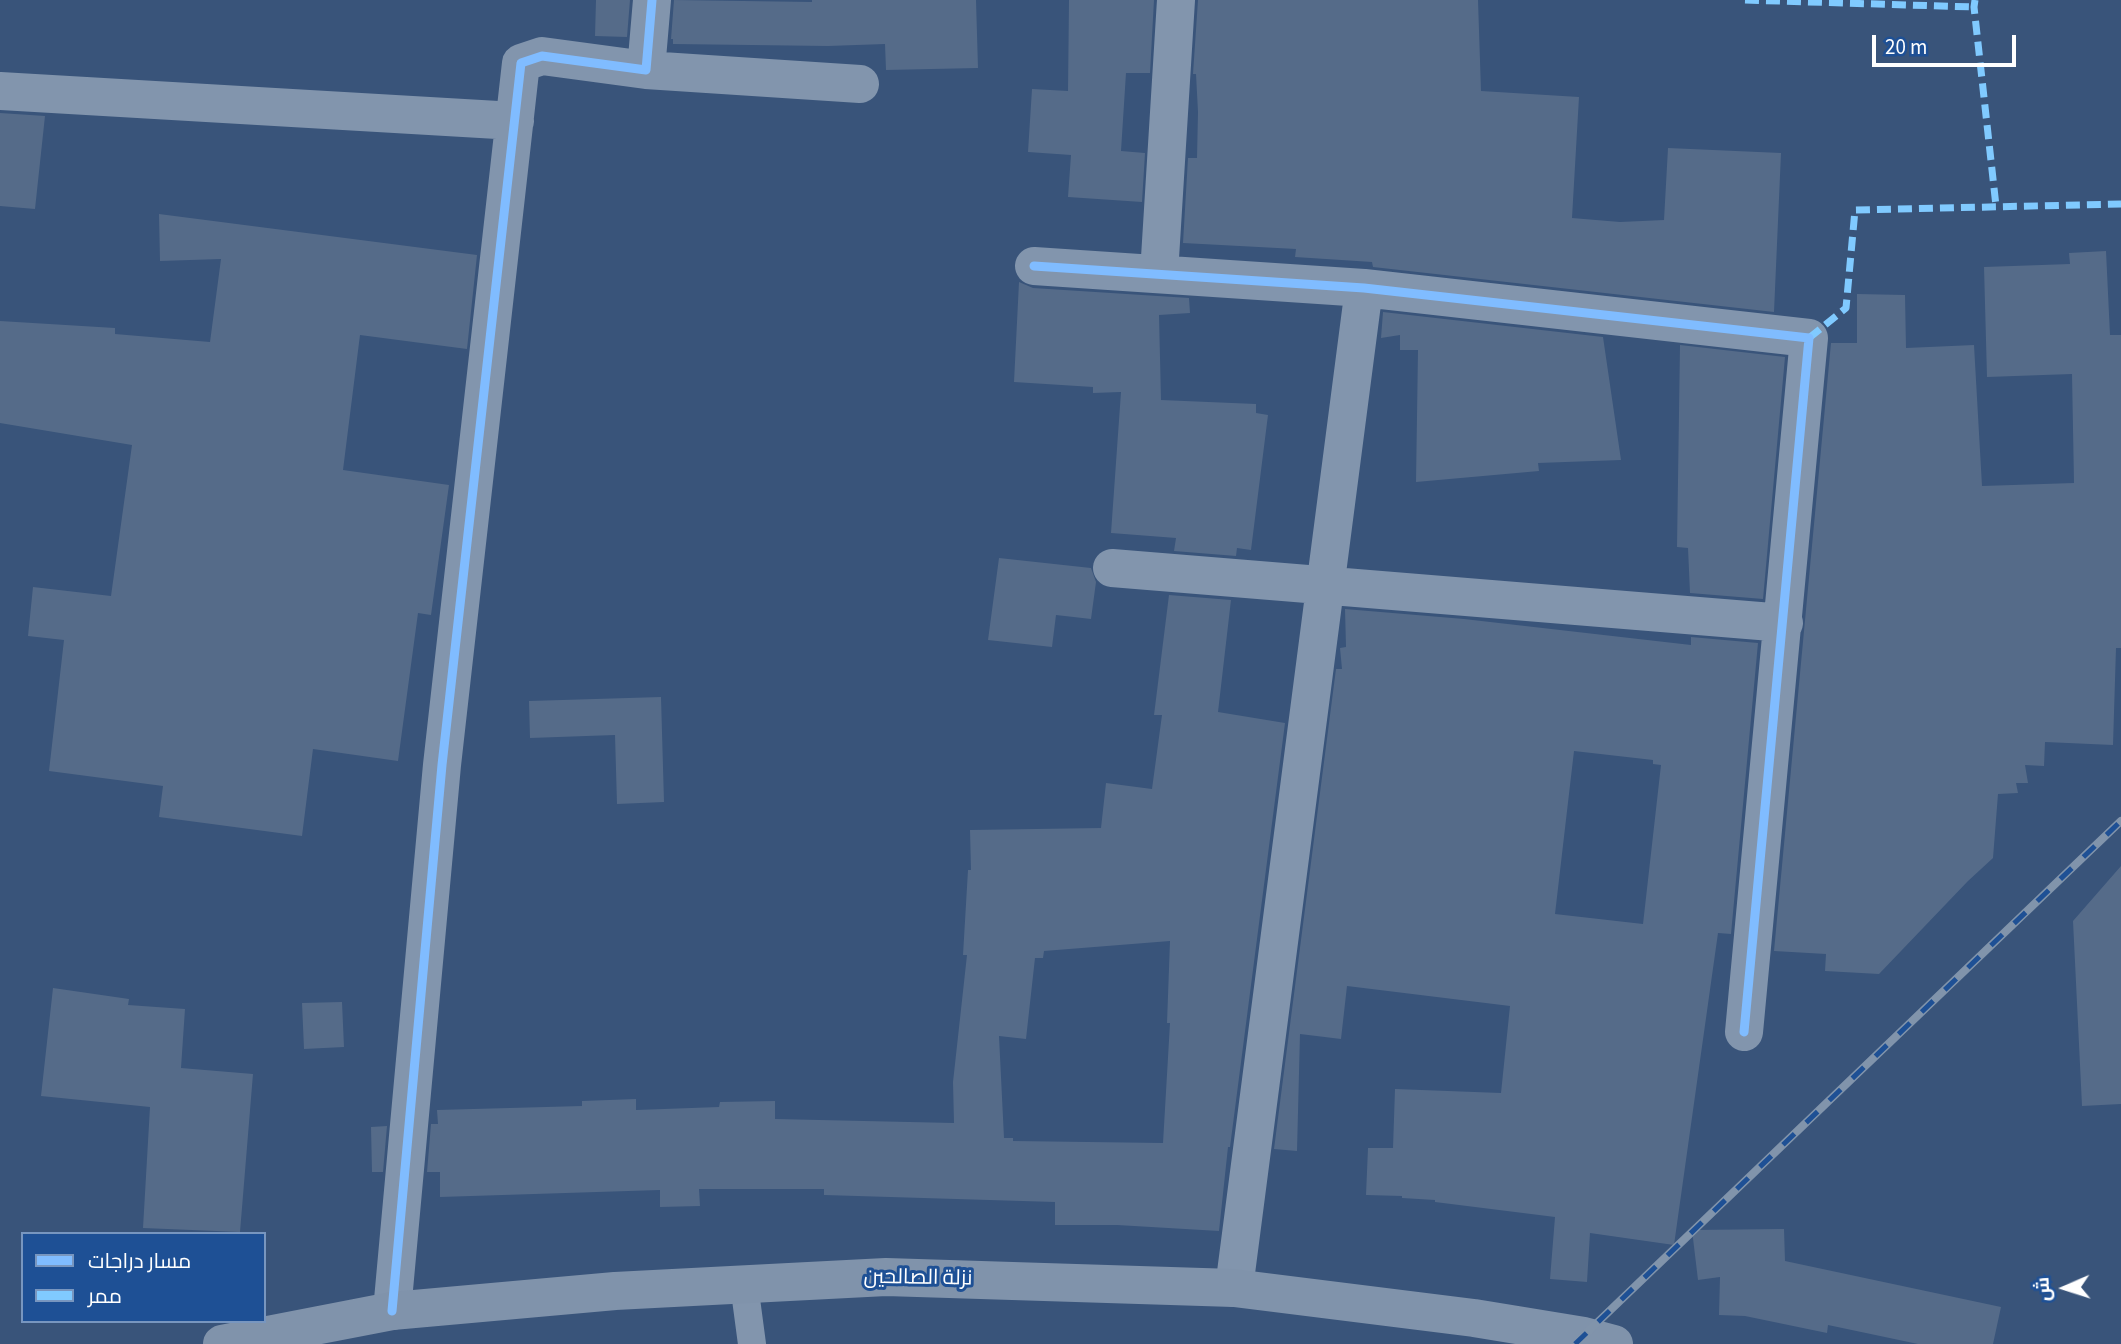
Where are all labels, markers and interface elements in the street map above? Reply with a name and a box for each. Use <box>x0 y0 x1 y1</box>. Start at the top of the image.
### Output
scale bar <box>1876 21 2020 65</box>
text: 20 m <box>1885 32 1927 62</box>
legend <box>21 1232 266 1323</box>
text: مسار دراجات <box>88 1246 191 1276</box>
north arrow <box>2030 1253 2100 1323</box>
street label: نزلة الصالحين <box>863 1265 973 1293</box>
text: ش <box>2029 1276 2058 1302</box>
text: ممر <box>88 1281 122 1311</box>

